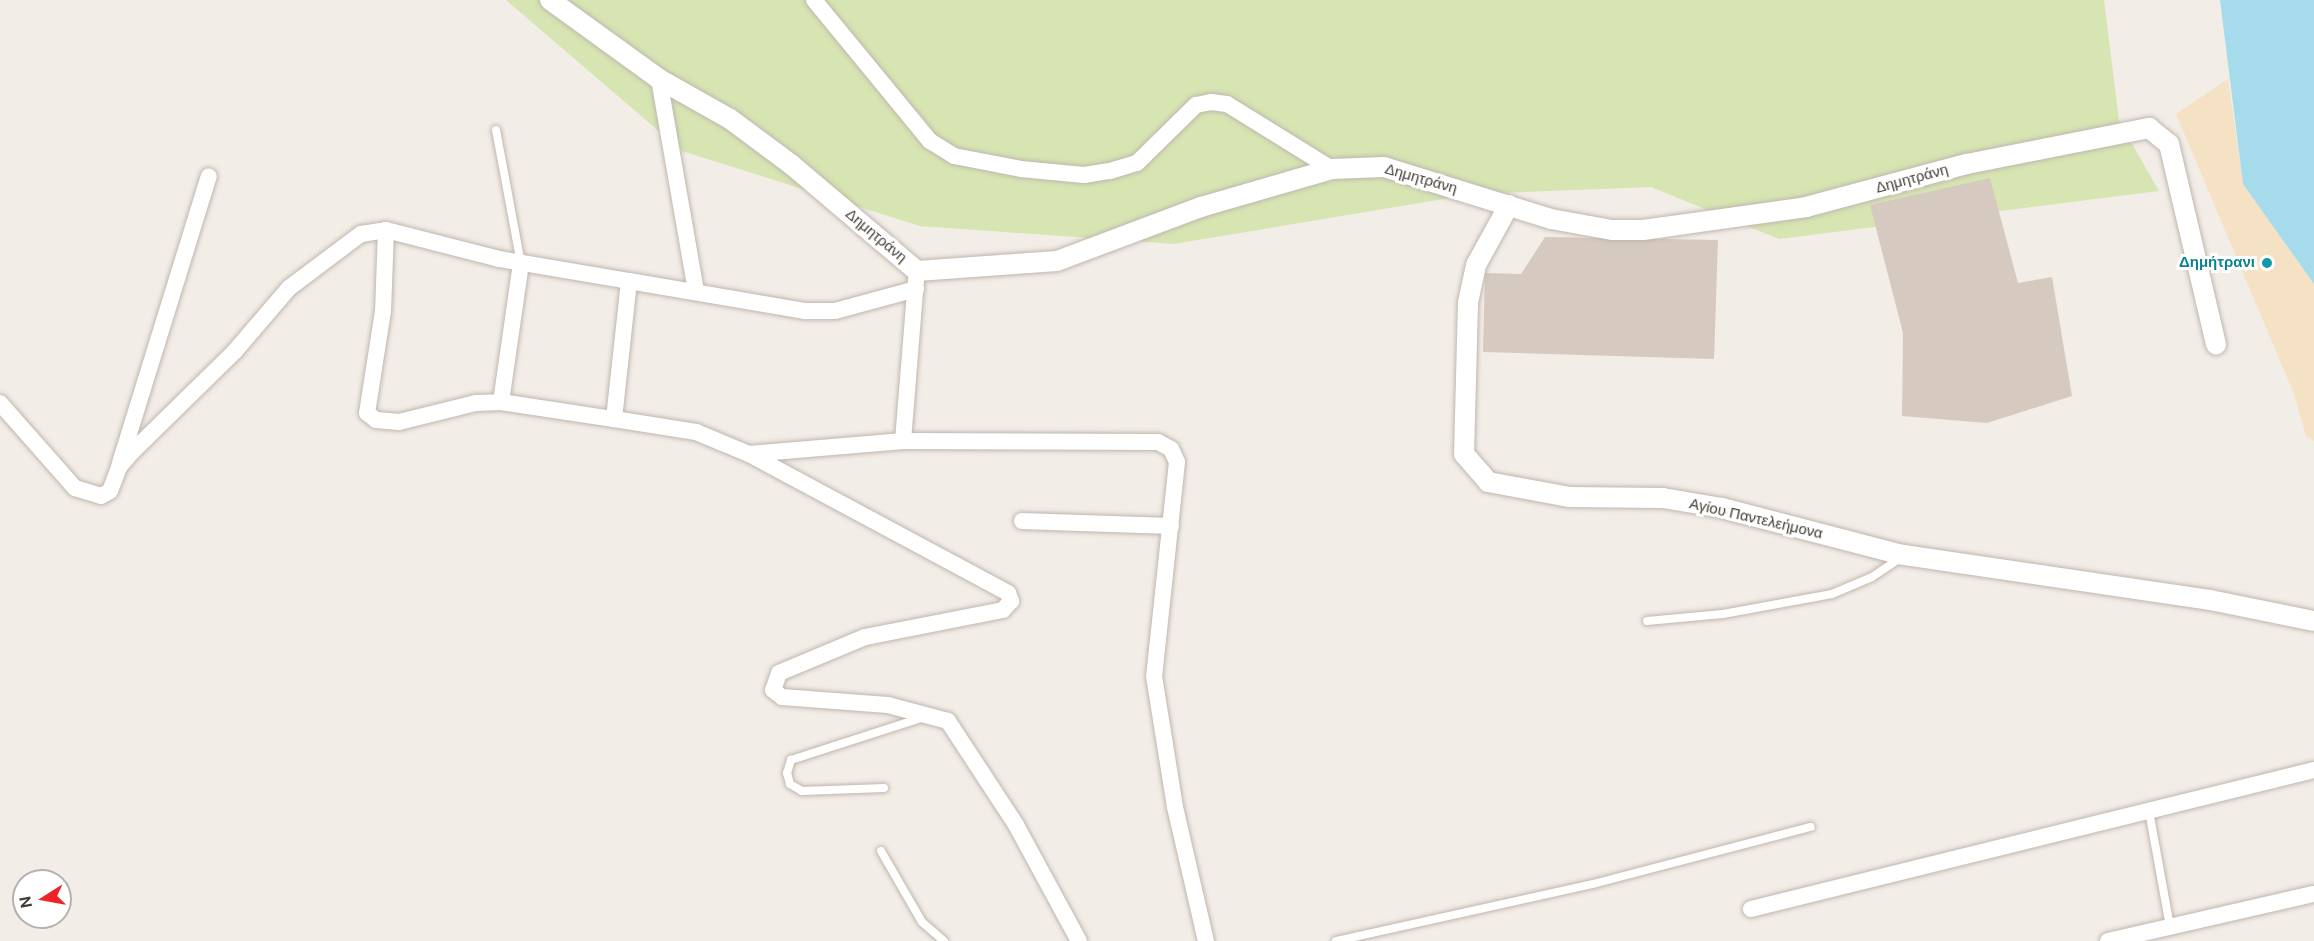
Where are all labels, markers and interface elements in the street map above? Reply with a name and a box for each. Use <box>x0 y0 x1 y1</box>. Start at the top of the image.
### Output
street label: Δημητράνη <box>1383 160 1459 198</box>
street label: Δημητράνη <box>1874 161 1950 197</box>
street label: Δημητράνη <box>842 205 910 267</box>
place label: Δημήτρανι <box>2179 254 2255 272</box>
marker: Δημήτρανι <box>2260 256 2274 270</box>
street label: Αγίου Παντελεήμονα <box>1688 495 1824 543</box>
north arrow <box>12 869 72 929</box>
text: N <box>14 894 37 910</box>

